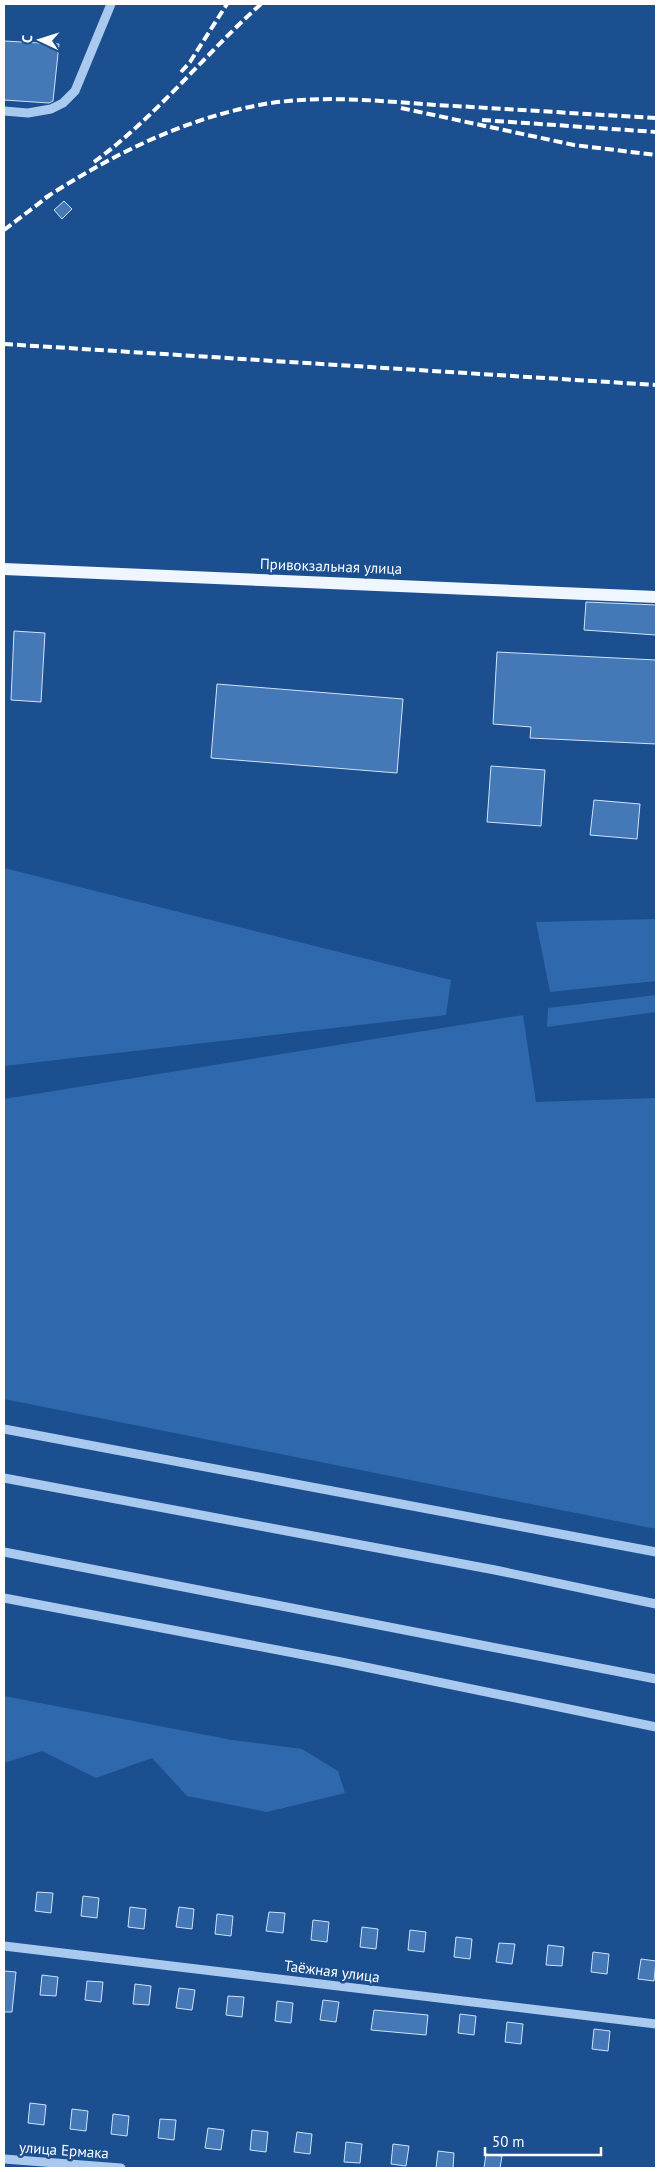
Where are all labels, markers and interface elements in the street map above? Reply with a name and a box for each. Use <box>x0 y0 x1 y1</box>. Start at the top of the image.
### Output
north arrow <box>15 15 65 65</box>
text: С <box>18 34 36 44</box>
street label: Привокзальная улица <box>260 554 402 578</box>
street label: Таёжная улица <box>283 1956 381 1986</box>
scale bar <box>485 2124 601 2156</box>
text: 50 m <box>492 2132 525 2151</box>
street label: улица Ермака <box>18 2137 110 2163</box>

